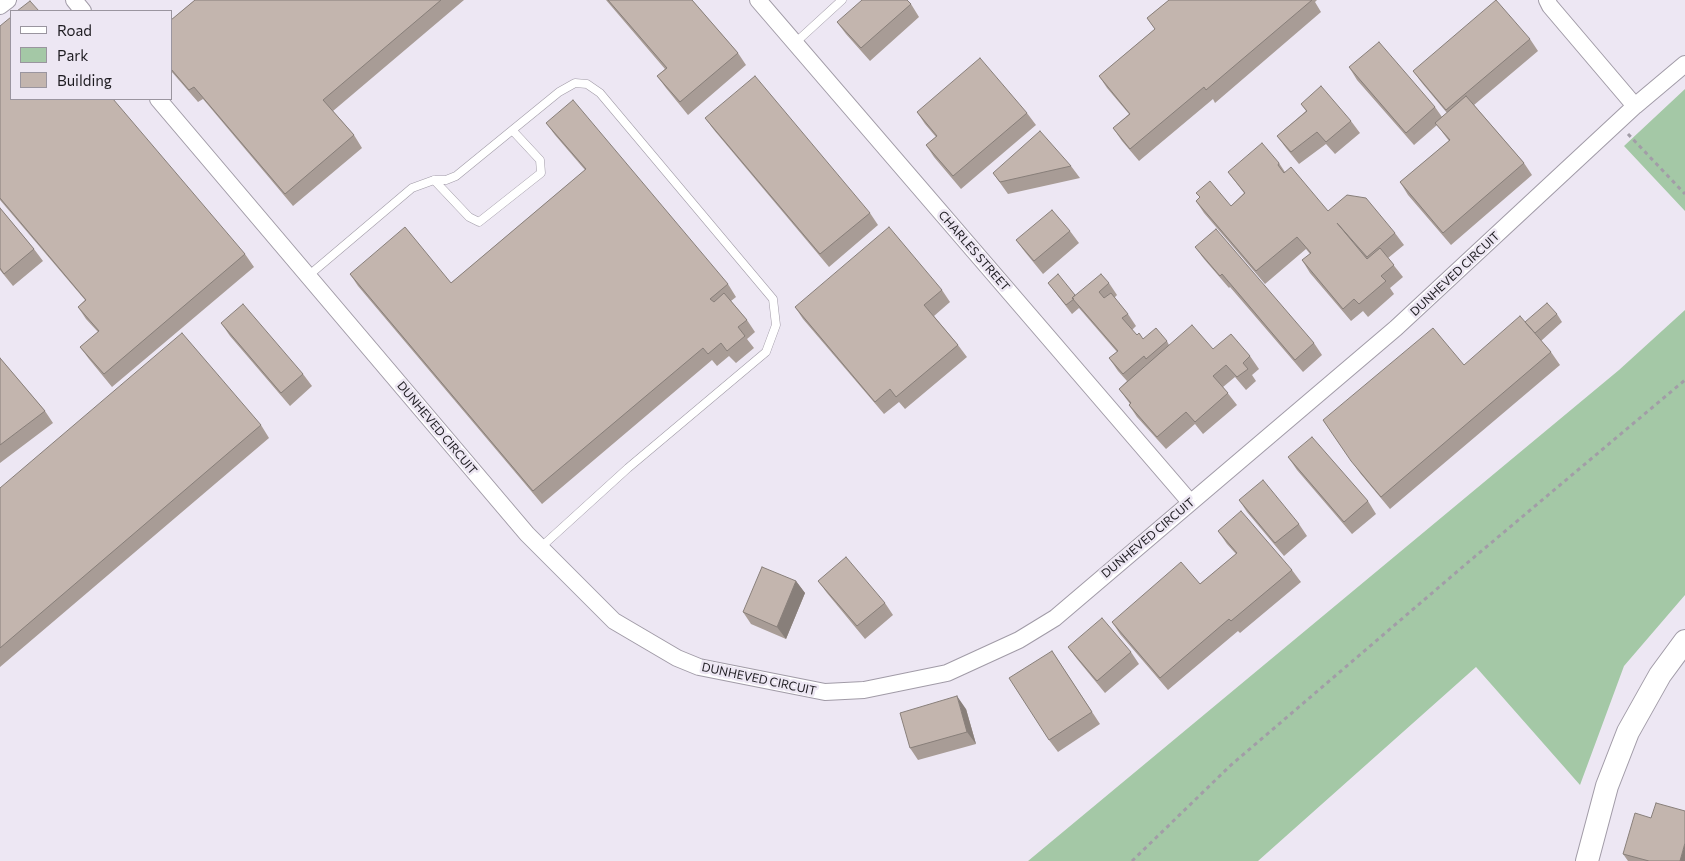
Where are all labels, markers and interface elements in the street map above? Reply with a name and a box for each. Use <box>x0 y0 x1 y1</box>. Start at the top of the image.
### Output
legend <box>10 10 172 100</box>
text: Road <box>57 21 92 39</box>
text: Park <box>57 46 88 64</box>
text: Building <box>57 71 112 89</box>
street label: CHARLES STREET <box>935 208 1013 294</box>
street label: DUNHEVED CIRCUIT <box>1407 229 1503 319</box>
street label: DUNHEVED CIRCUIT <box>394 379 480 477</box>
street label: DUNHEVED CIRCUIT <box>1099 495 1197 581</box>
street label: DUNHEVED CIRCUIT <box>700 660 818 698</box>

